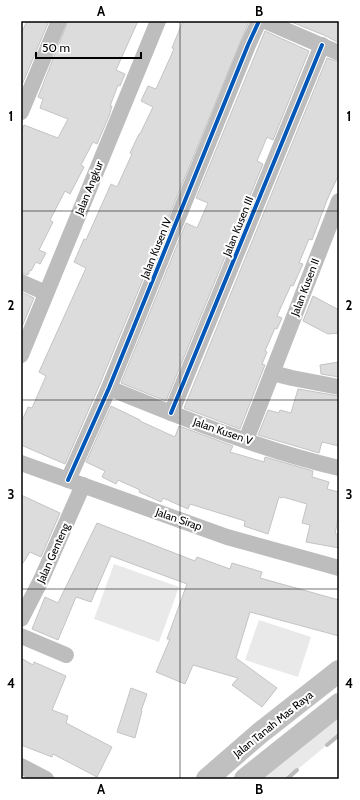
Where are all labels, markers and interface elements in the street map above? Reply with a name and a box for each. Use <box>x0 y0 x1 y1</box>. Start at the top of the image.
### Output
text: A <box>97 3 106 19</box>
text: B <box>255 3 263 19</box>
scale bar <box>36 34 141 60</box>
text: 50 m <box>42 40 70 55</box>
text: 1 <box>9 108 13 124</box>
text: 1 <box>347 108 351 124</box>
street label: Jalan Angkur <box>71 158 106 218</box>
street label: Jalan Kusen III <box>219 194 256 259</box>
street label: Jalan Kusen IV <box>137 215 175 281</box>
street label: Jalan Kusen II <box>287 256 322 319</box>
text: 2 <box>8 297 15 313</box>
text: 2 <box>346 297 353 313</box>
street label: Jalan Kusen V <box>191 414 255 448</box>
text: 3 <box>7 486 15 502</box>
text: 3 <box>345 486 353 502</box>
street label: Jalan Sirap <box>153 504 204 533</box>
street label: Jalan Genteng <box>33 520 73 586</box>
text: 4 <box>7 675 15 691</box>
text: 4 <box>345 675 353 691</box>
street label: Jalan Tanah Mas Raya <box>230 687 316 761</box>
text: A <box>97 781 106 797</box>
text: B <box>255 781 263 797</box>

